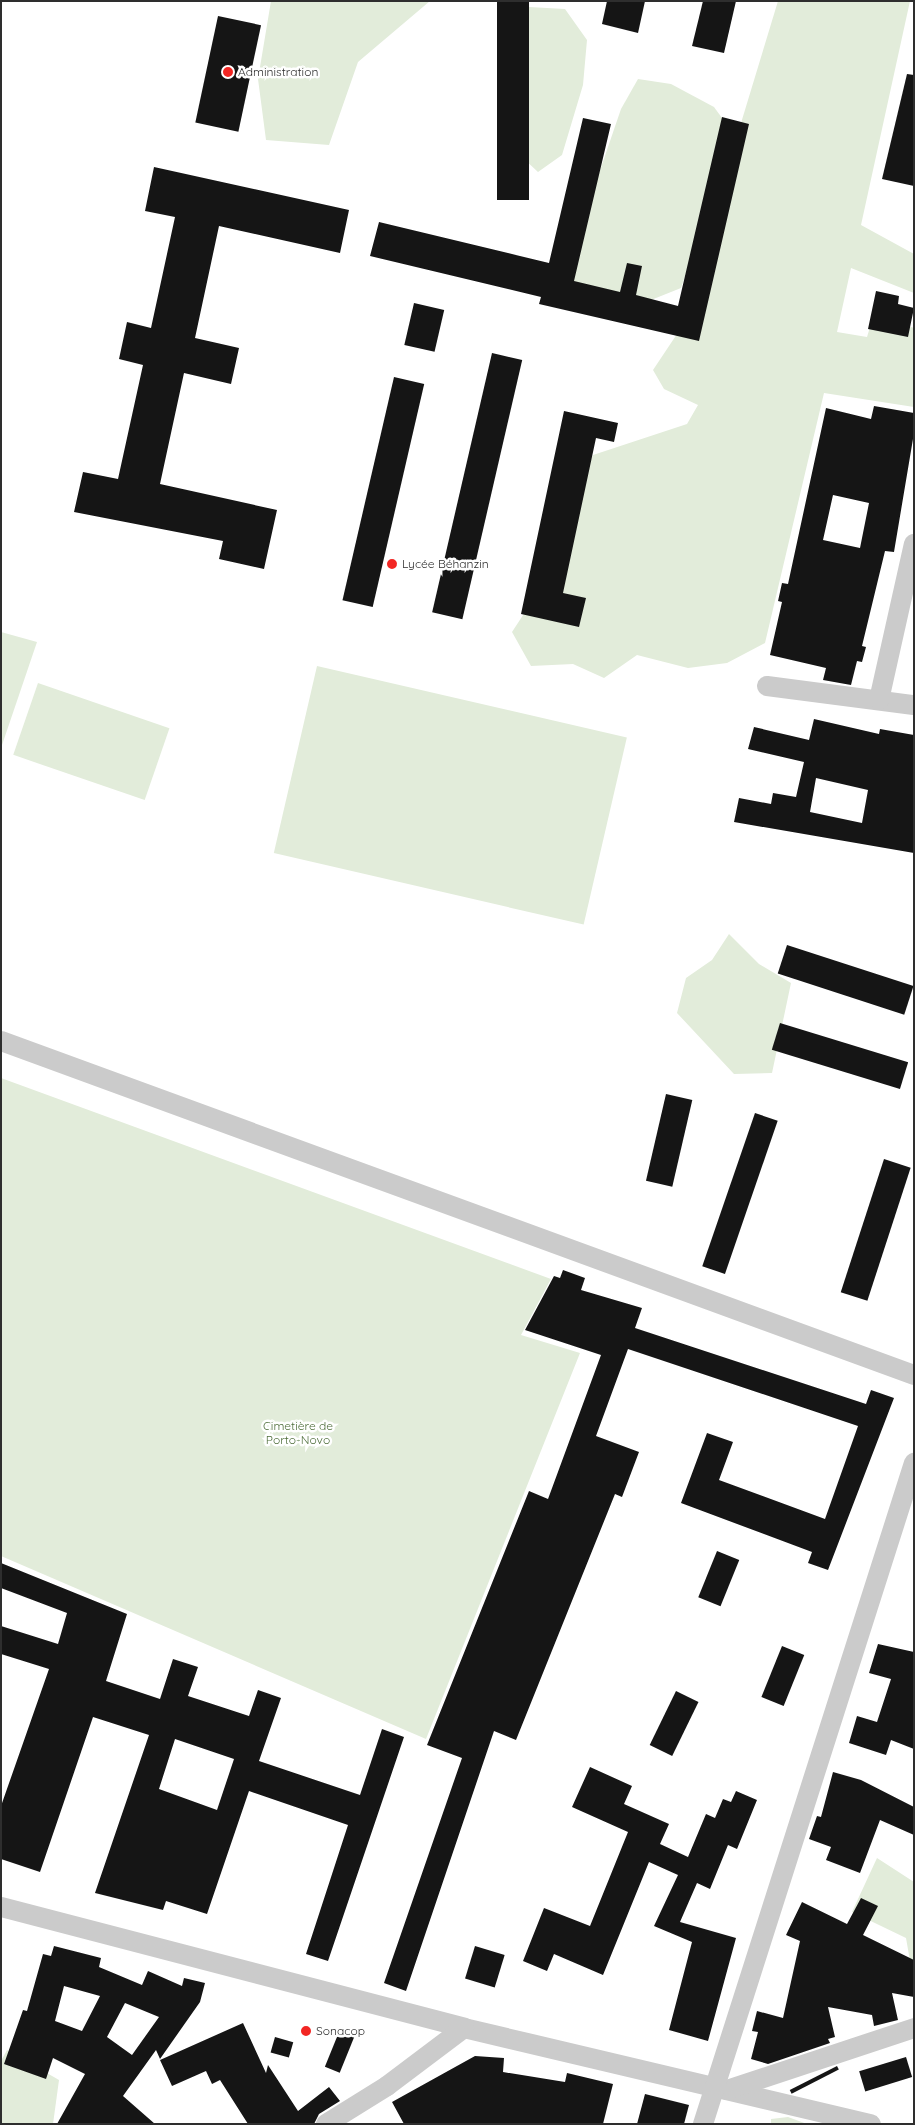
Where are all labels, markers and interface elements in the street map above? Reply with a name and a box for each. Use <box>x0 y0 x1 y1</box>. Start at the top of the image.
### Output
place label: Administration <box>238 65 318 79</box>
marker: Administration <box>222 66 234 78</box>
place label: Lycée Béhanzin <box>402 557 489 571</box>
marker: Lycée Béhanzin <box>386 558 398 570</box>
park label: Cimetière de Porto-Novo <box>263 1419 333 1447</box>
place label: Sonacop <box>316 2024 365 2038</box>
marker: Sonacop <box>300 2025 312 2037</box>

